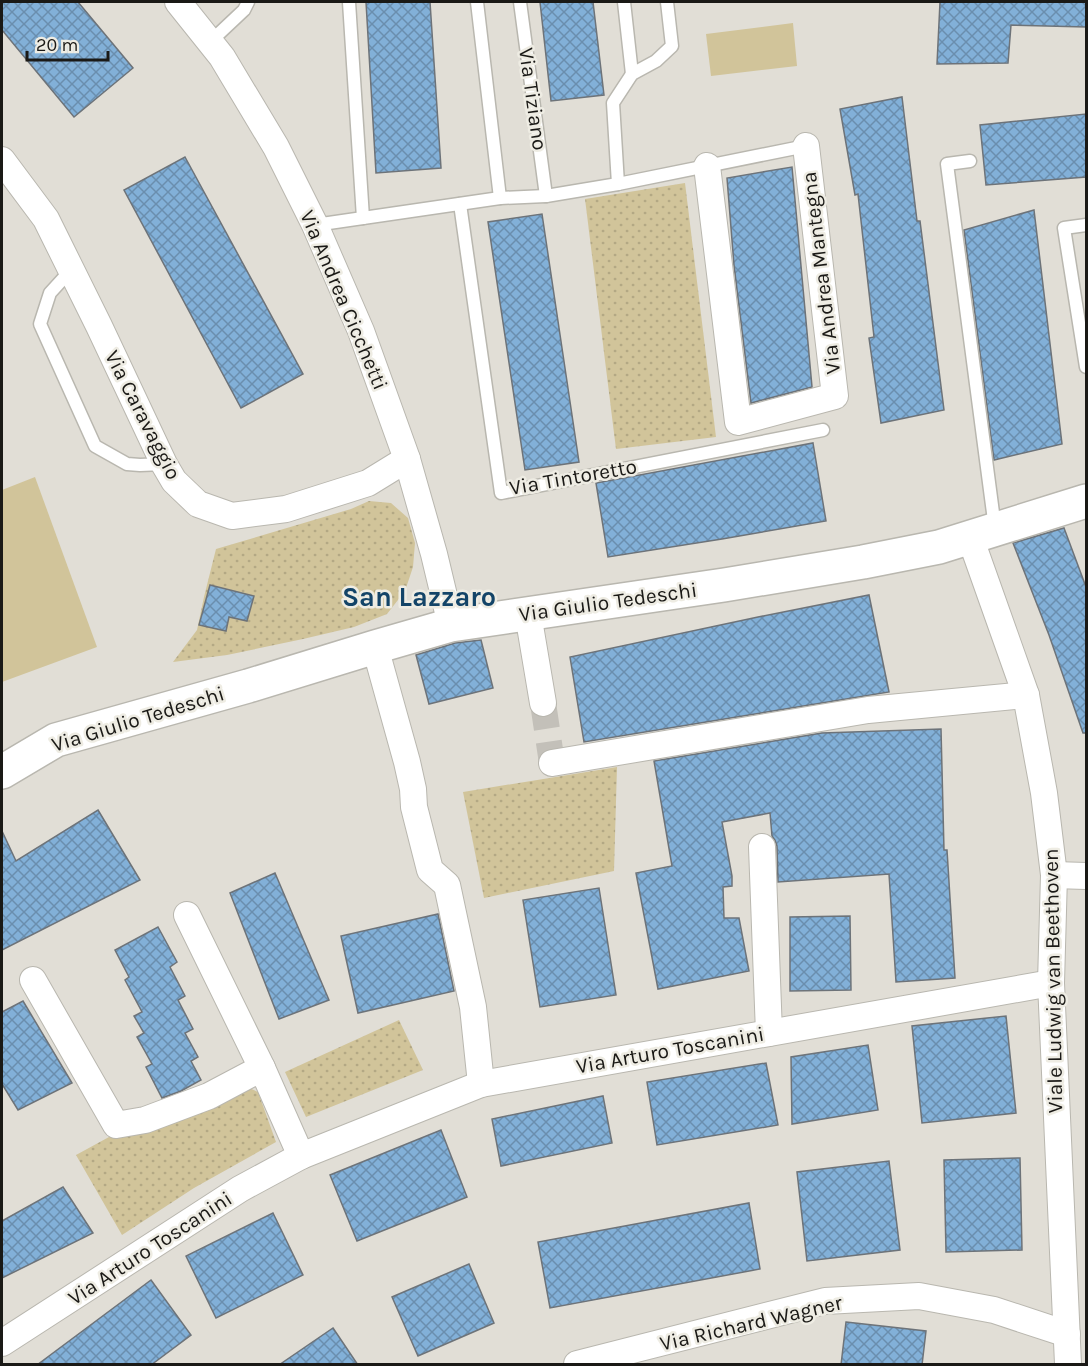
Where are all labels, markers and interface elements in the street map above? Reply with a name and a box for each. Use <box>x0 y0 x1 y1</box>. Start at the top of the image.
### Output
scale bar <box>27 24 108 62</box>
text: 20 m <box>36 34 78 56</box>
street label: Via Tiziano <box>514 46 552 152</box>
street label: Via Andrea Mantegna <box>797 171 845 375</box>
street label: Via Andrea Cicchetti <box>295 206 393 394</box>
street label: Via Caravaggio <box>100 346 186 484</box>
street label: Via Tintoretto <box>507 454 639 500</box>
street label: Via Giulio Tedeschi <box>517 578 699 626</box>
district label: San Lazzaro <box>342 581 496 613</box>
street label: Via Giulio Tedeschi <box>49 681 227 757</box>
street label: Viale Ludwig van Beethoven <box>1039 848 1067 1114</box>
street label: Via Arturo Toscanini <box>574 1022 766 1078</box>
street label: Via Arturo Toscanini <box>64 1186 236 1310</box>
street label: Via Richard Wagner <box>657 1290 845 1356</box>

